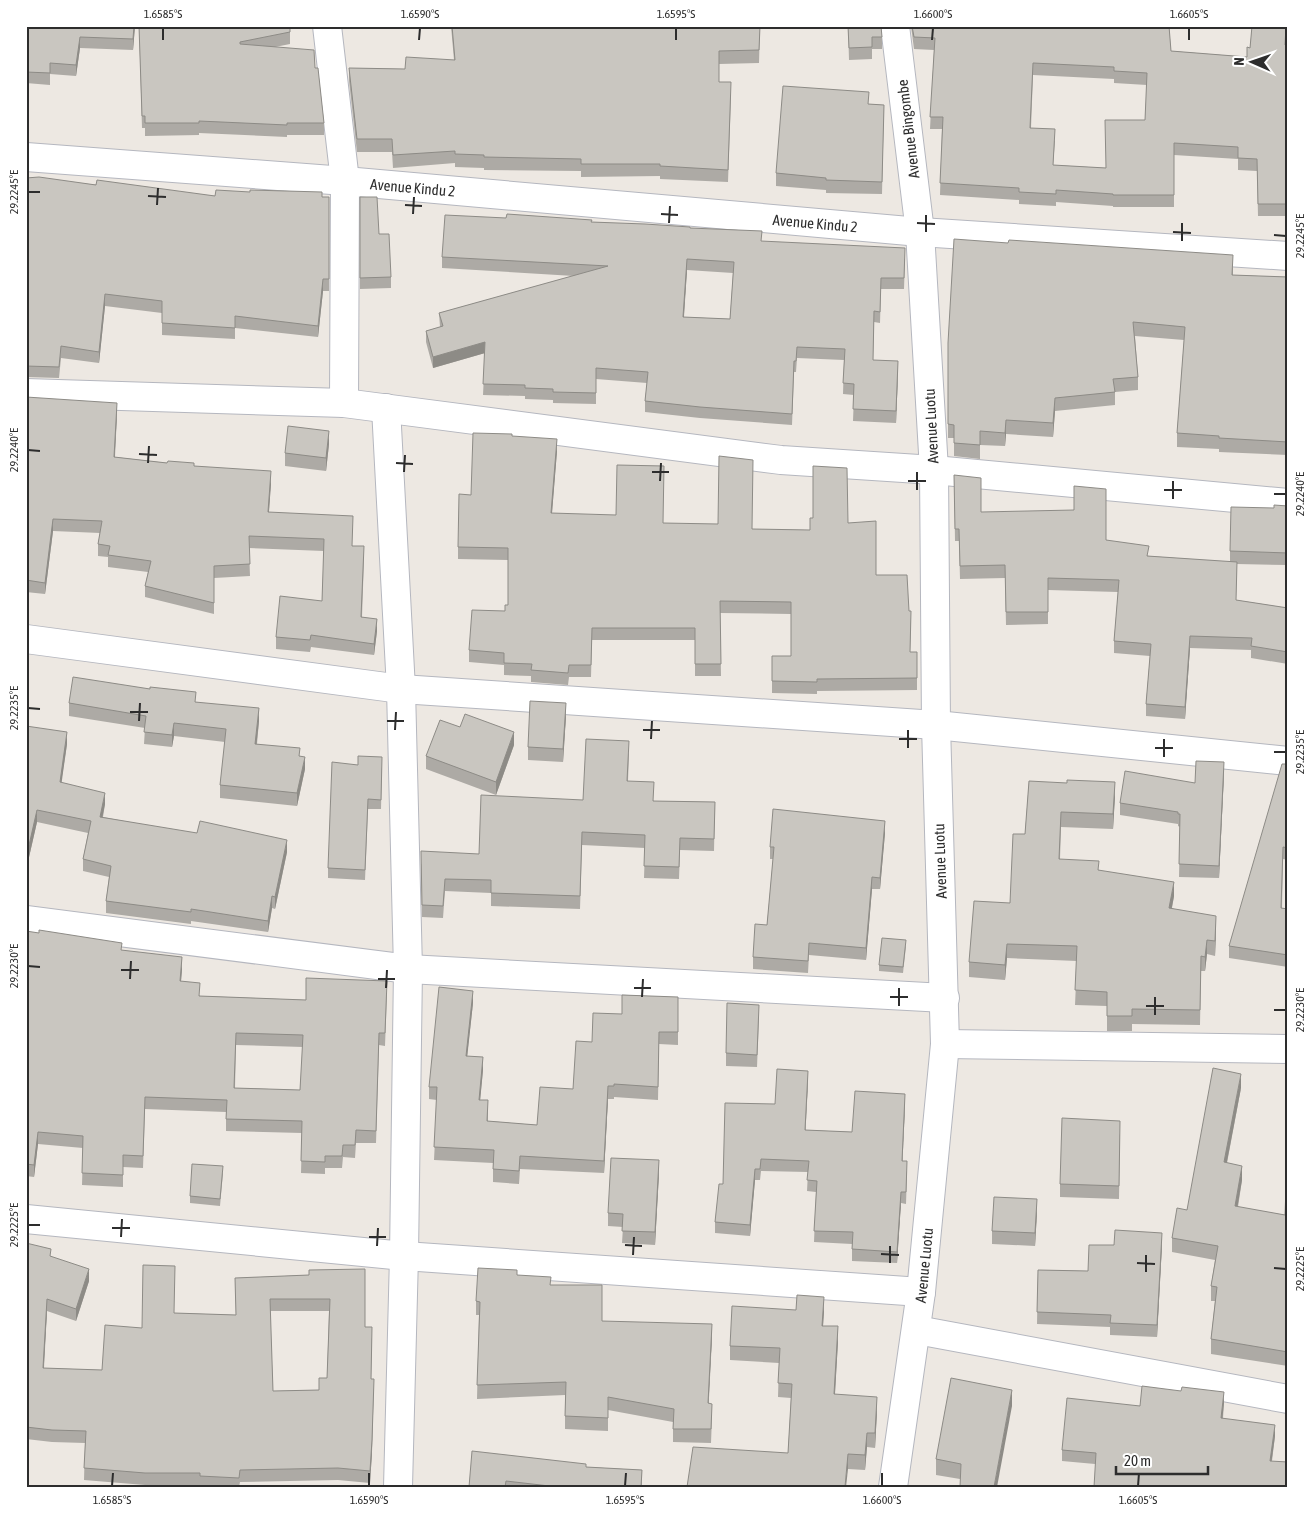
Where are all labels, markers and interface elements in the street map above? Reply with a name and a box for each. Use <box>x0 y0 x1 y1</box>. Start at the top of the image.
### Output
text: 1.6585°S <box>144 7 182 21</box>
text: 1.6590°S <box>401 7 439 21</box>
text: 1.6595°S <box>657 7 695 21</box>
text: 1.6600°S <box>914 7 952 21</box>
text: 1.6605°S <box>1170 7 1208 21</box>
north arrow <box>1226 38 1276 88</box>
text: N <box>1231 57 1247 66</box>
street label: Avenue Bingombe <box>893 78 922 179</box>
text: 29.2245°E <box>7 170 21 214</box>
street label: Avenue Kindu 2 <box>370 175 456 199</box>
street label: Avenue Kindu 2 <box>772 210 858 235</box>
text: 29.2245°E <box>1293 214 1307 258</box>
street label: Avenue Luotu <box>921 388 941 464</box>
text: 29.2240°E <box>7 428 21 472</box>
text: 29.2240°E <box>1293 472 1307 516</box>
text: 29.2235°E <box>7 686 21 730</box>
text: 29.2235°E <box>1293 730 1307 774</box>
street label: Avenue Luotu <box>930 823 950 899</box>
text: 29.2230°E <box>7 944 21 988</box>
text: 29.2230°E <box>1293 988 1307 1032</box>
text: 29.2225°E <box>7 1203 21 1247</box>
street label: Avenue Luotu <box>911 1227 936 1304</box>
text: 29.2225°E <box>1293 1247 1307 1291</box>
scale bar <box>1116 1443 1209 1475</box>
text: 20 m <box>1124 1452 1151 1469</box>
text: 1.6585°S <box>93 1493 131 1507</box>
text: 1.6590°S <box>350 1493 388 1507</box>
text: 1.6595°S <box>606 1493 644 1507</box>
text: 1.6600°S <box>863 1493 901 1507</box>
text: 1.6605°S <box>1119 1493 1157 1507</box>

